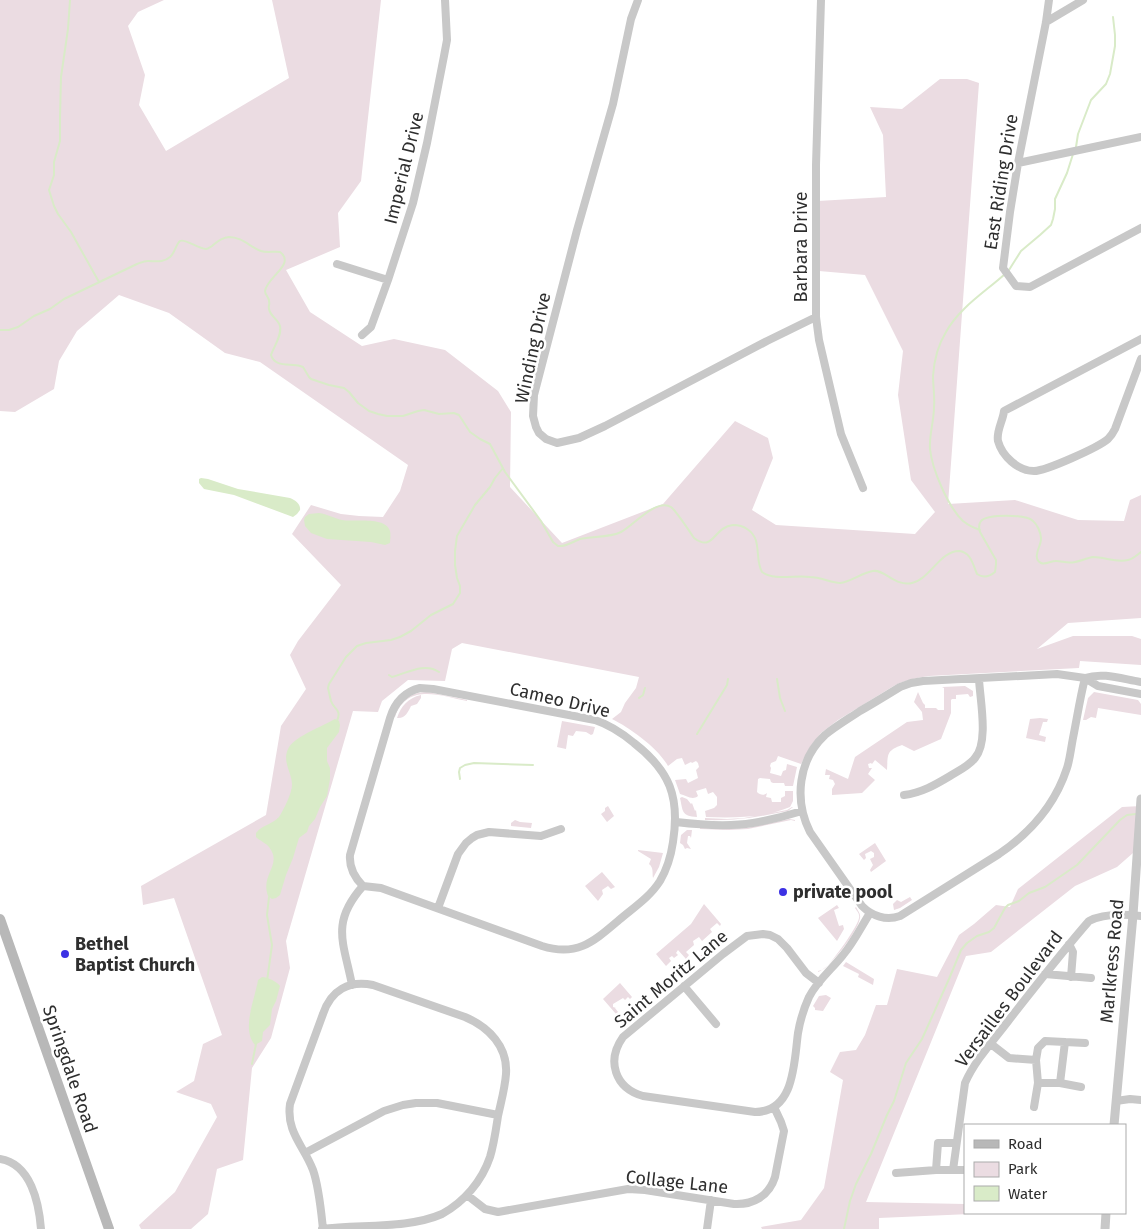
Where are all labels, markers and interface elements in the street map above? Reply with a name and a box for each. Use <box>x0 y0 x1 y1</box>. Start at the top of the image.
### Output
street label: Imperial Drive <box>379 109 429 227</box>
street label: East Riding Drive <box>979 112 1023 252</box>
street label: Barbara Drive <box>790 191 812 303</box>
street label: Winding Drive <box>510 290 556 406</box>
street label: Cameo Drive <box>508 678 612 722</box>
place label: private pool <box>793 881 893 903</box>
marker: private pool <box>777 886 789 898</box>
street label: Marlkress Road <box>1096 898 1128 1024</box>
street label: Saint Moritz Lane <box>610 925 732 1033</box>
street label: Versailles Boulevard <box>951 926 1067 1072</box>
place label: Bethel Baptist Church <box>75 933 195 976</box>
marker: Bethel Baptist Church <box>59 948 71 960</box>
street label: Springdale Road <box>38 1002 102 1136</box>
legend <box>964 1124 1126 1214</box>
text: Road <box>1008 1135 1043 1153</box>
text: Park <box>1008 1160 1038 1178</box>
street label: Collage Lane <box>625 1166 729 1198</box>
text: Water <box>1008 1185 1047 1203</box>

